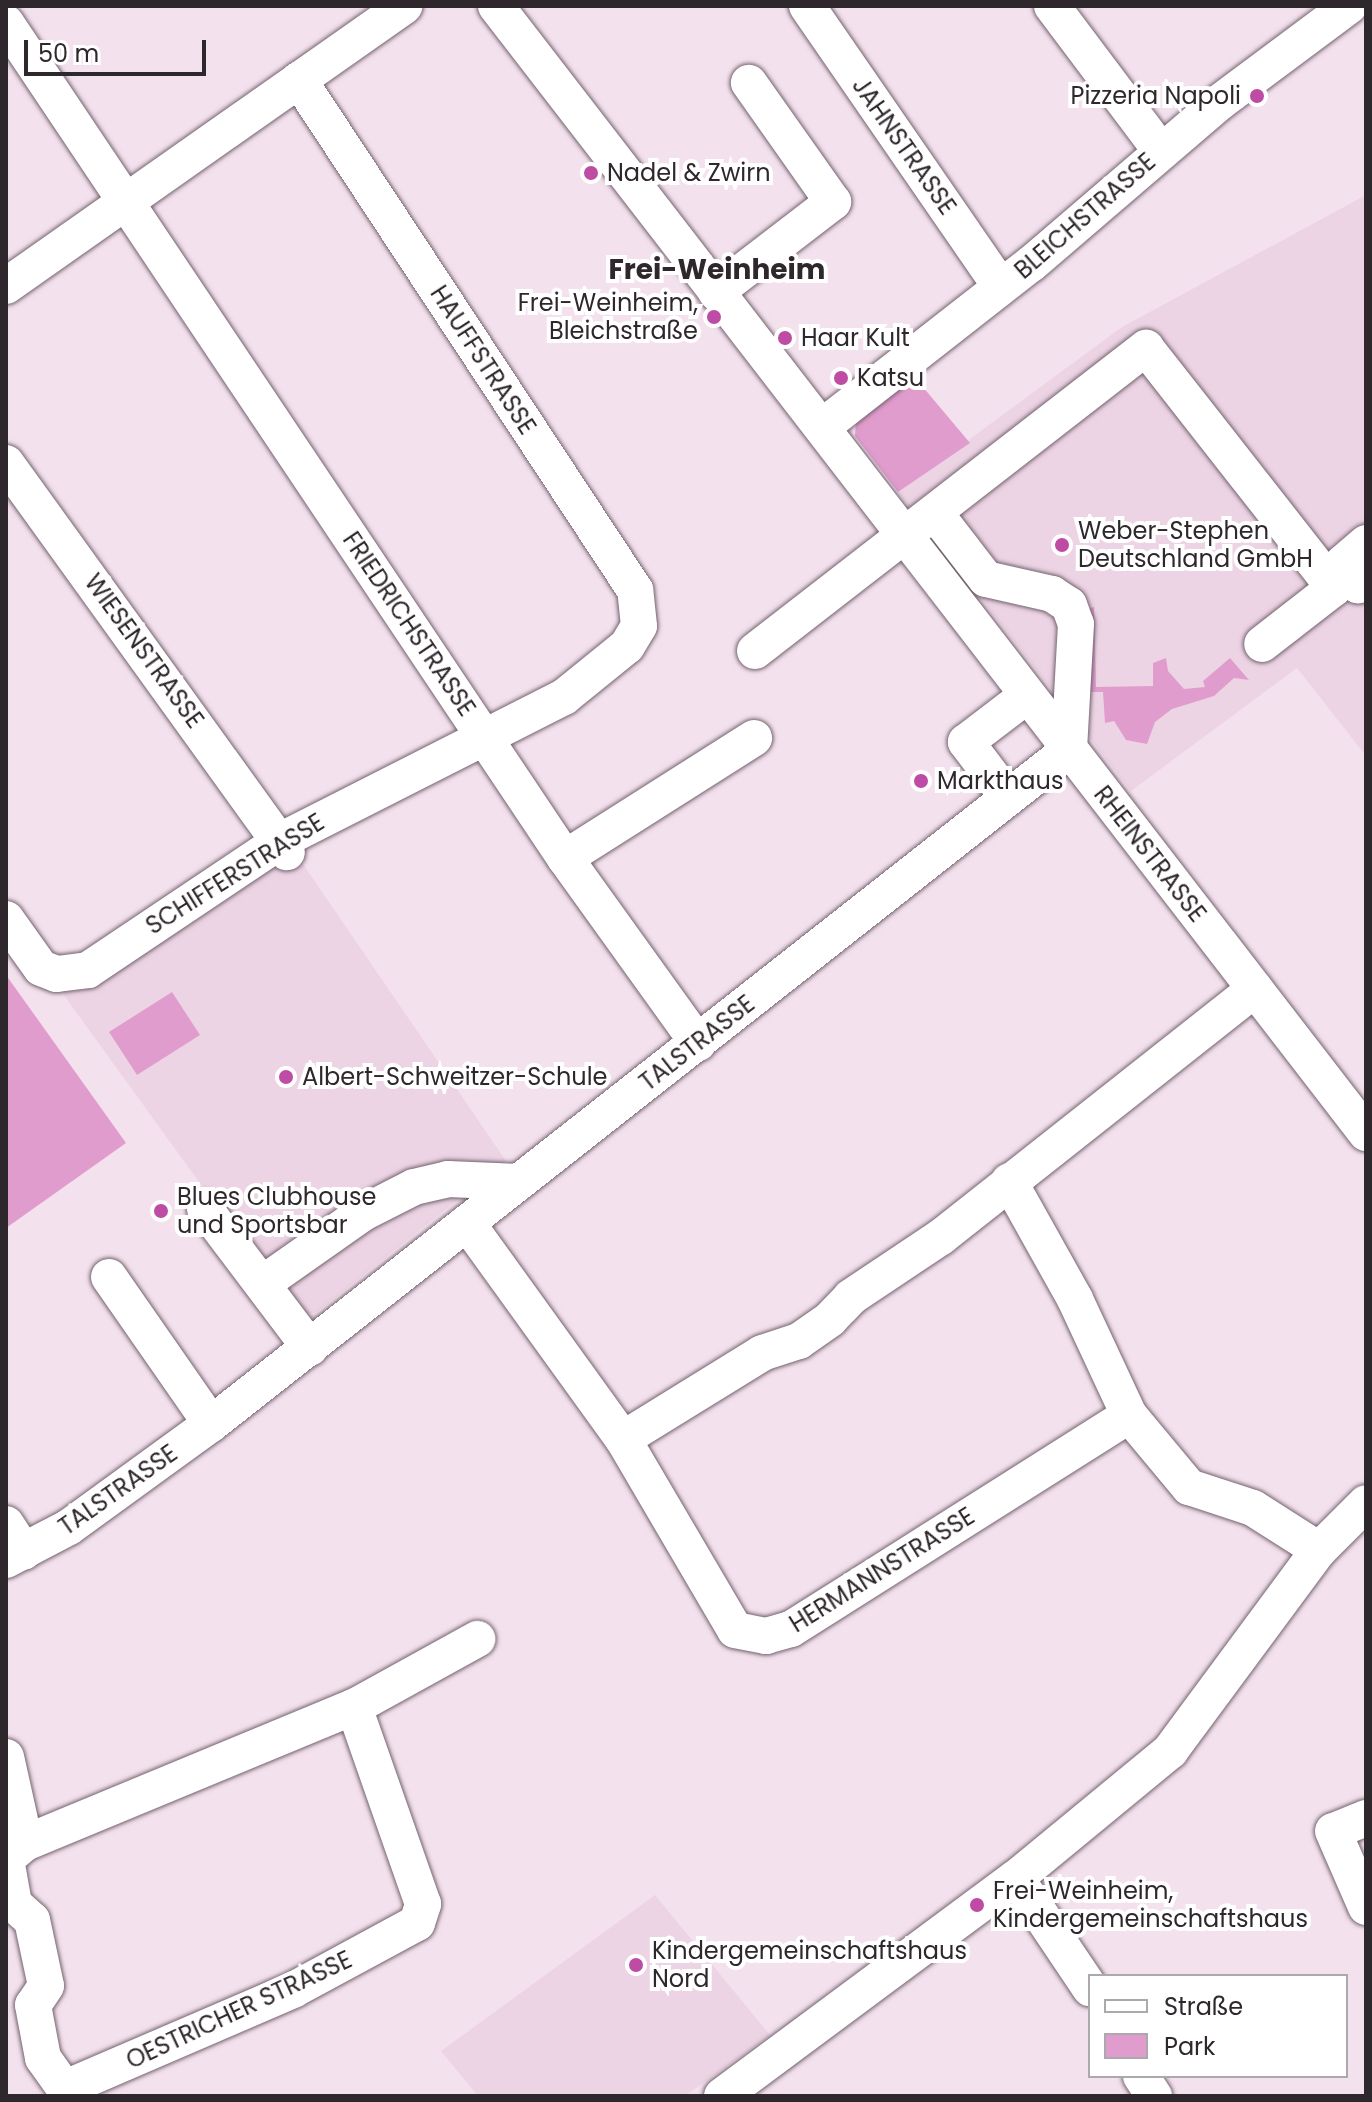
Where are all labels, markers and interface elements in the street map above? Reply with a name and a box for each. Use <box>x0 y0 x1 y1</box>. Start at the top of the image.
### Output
scale bar <box>28 24 210 74</box>
text: 50 m <box>38 37 99 70</box>
street label: JAHNSTRASSE <box>846 72 962 220</box>
place label: Pizzeria Napoli <box>1071 82 1241 110</box>
marker: Pizzeria Napoli <box>1248 87 1266 105</box>
street label: BLEICHSTRASSE <box>1009 147 1161 285</box>
place label: Nadel & Zwirn <box>607 159 771 187</box>
marker: Nadel & Zwirn <box>582 164 600 182</box>
district label: Frei-Weinheim <box>609 253 825 287</box>
street label: HAUFFSTRASSE <box>424 280 542 440</box>
place label: Frei-Weinheim, Bleichstraße <box>518 289 698 345</box>
marker: Frei-Weinheim, Bleichstraße <box>705 308 723 326</box>
place label: Haar Kult <box>801 324 910 352</box>
marker: Haar Kult <box>776 329 794 347</box>
place label: Katsu <box>857 364 924 392</box>
marker: Katsu <box>832 369 850 387</box>
place label: Weber-Stephen Deutschland GmbH <box>1078 517 1313 573</box>
street label: FRIEDRICHSTRASSE <box>337 526 481 722</box>
marker: Weber-Stephen Deutschland GmbH <box>1053 536 1071 554</box>
street label: WIESENSTRASSE <box>78 568 210 734</box>
place label: Markthaus <box>937 767 1063 795</box>
marker: Markthaus <box>912 772 930 790</box>
street label: RHEINSTRASSE <box>1088 780 1212 928</box>
street label: SCHIFFERSTRASSE <box>141 808 329 940</box>
street label: TALSTRASSE <box>634 989 760 1097</box>
place label: Albert-Schweitzer-Schule <box>302 1063 607 1091</box>
marker: Albert-Schweitzer-Schule <box>277 1068 295 1086</box>
place label: Blues Clubhouse und Sportsbar <box>177 1183 376 1239</box>
marker: Blues Clubhouse und Sportsbar <box>152 1202 170 1220</box>
street label: TALSTRASSE <box>53 1439 183 1541</box>
street label: HERMANNSTRASSE <box>784 1502 980 1638</box>
place label: Frei-Weinheim, Kindergemeinschaftshaus <box>993 1877 1308 1933</box>
marker: Frei-Weinheim, Kindergemeinschaftshaus <box>968 1896 986 1914</box>
place label: Kindergemeinschaftshaus Nord <box>652 1937 967 1993</box>
street label: OESTRICHER STRASSE <box>122 1945 356 2075</box>
marker: Kindergemeinschaftshaus Nord <box>627 1956 645 1974</box>
legend <box>1088 1974 1348 2078</box>
text: Straße <box>1164 1990 1243 2023</box>
text: Park <box>1164 2030 1215 2063</box>

